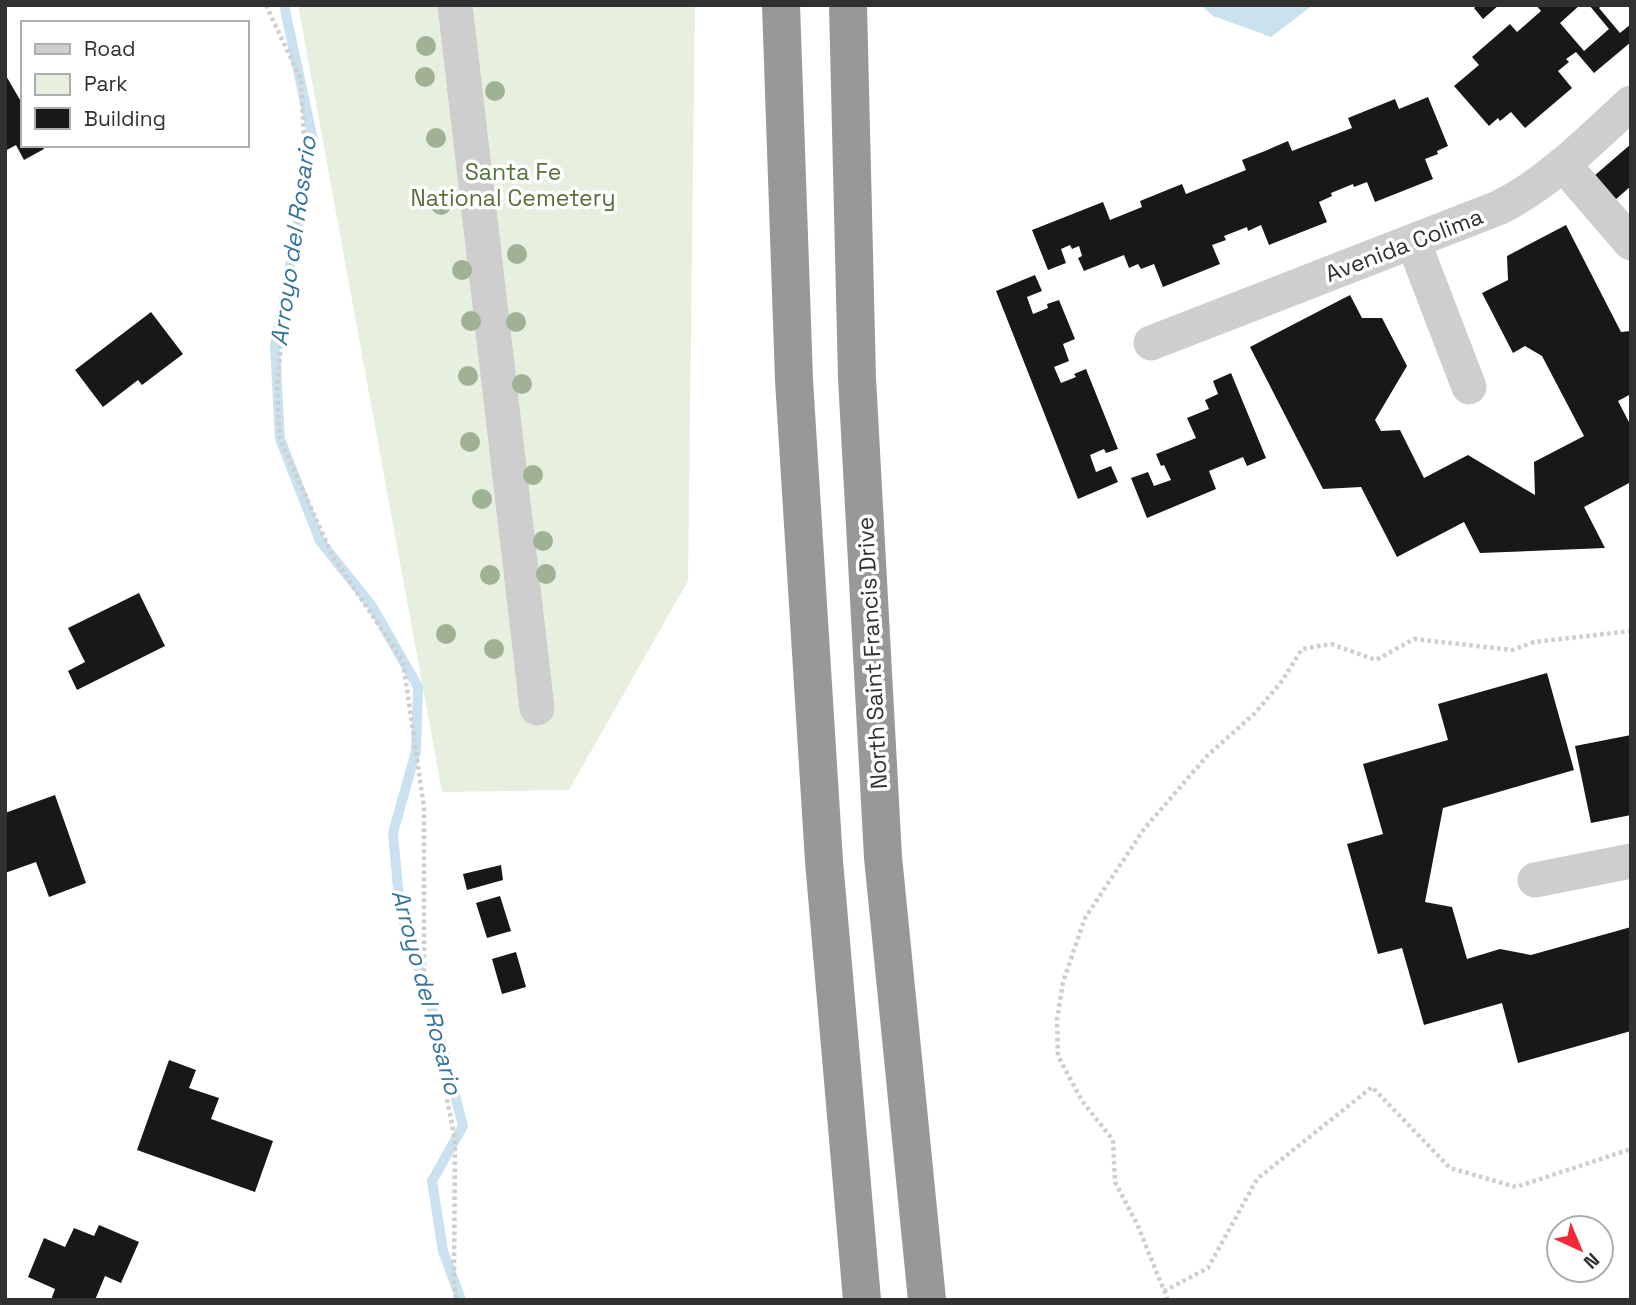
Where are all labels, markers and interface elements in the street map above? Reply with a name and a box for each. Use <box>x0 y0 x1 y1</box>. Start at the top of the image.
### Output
legend <box>21 21 248 147</box>
text: Road <box>84 35 136 62</box>
text: Park <box>84 70 128 97</box>
text: Building <box>84 105 166 132</box>
water label: Arroyo del Rosario <box>263 133 323 348</box>
park label: Santa Fe National Cemetery <box>411 157 615 213</box>
street label: Avenida Colima <box>1321 201 1487 289</box>
street label: North Saint Francis Drive <box>850 516 894 790</box>
water label: Arroyo del Rosario <box>385 886 470 1099</box>
north arrow <box>1545 1214 1615 1284</box>
text: N <box>1578 1247 1605 1274</box>

